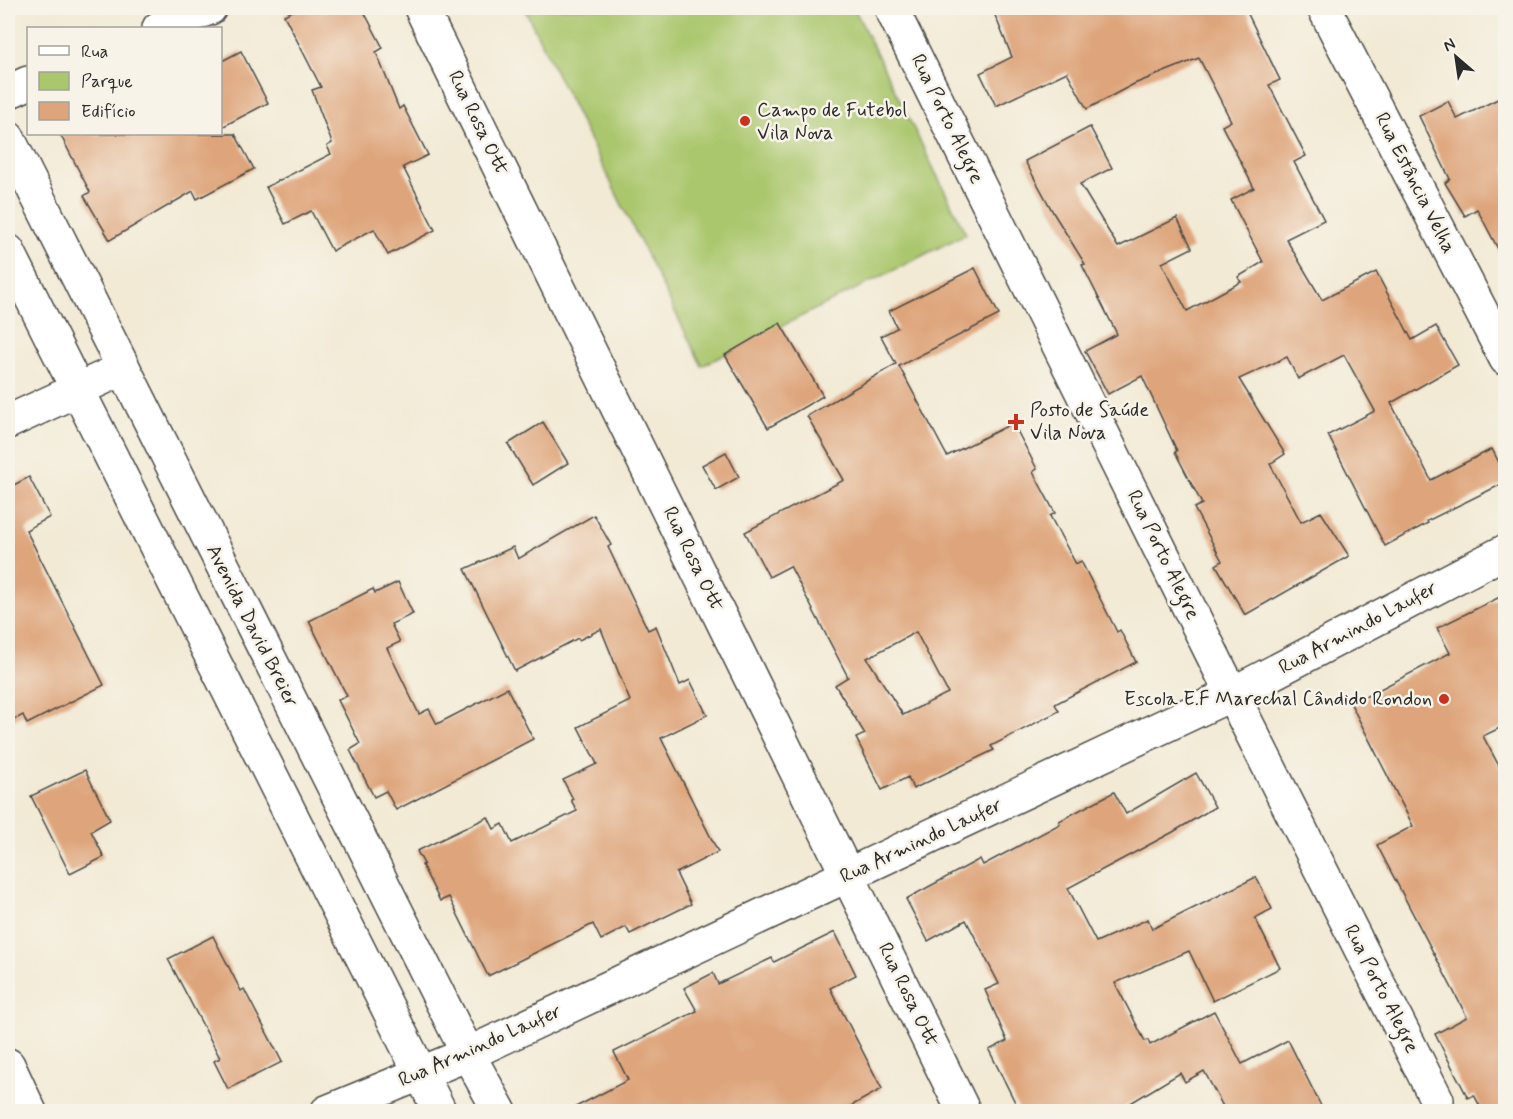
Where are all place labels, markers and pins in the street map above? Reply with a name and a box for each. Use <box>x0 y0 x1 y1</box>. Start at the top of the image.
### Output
place label: Campo de Futebol Vila Nova <box>757 97 907 147</box>
marker: Campo de Futebol Vila Nova <box>738 114 752 128</box>
place label: Posto de Saúde Vila Nova <box>1030 397 1149 447</box>
marker: Posto de Saúde Vila Nova <box>1007 413 1025 431</box>
place label: Escola E.F Marechal Cândido Rondon <box>1124 686 1432 713</box>
marker: Escola E.F Marechal Cândido Rondon <box>1437 692 1451 706</box>

